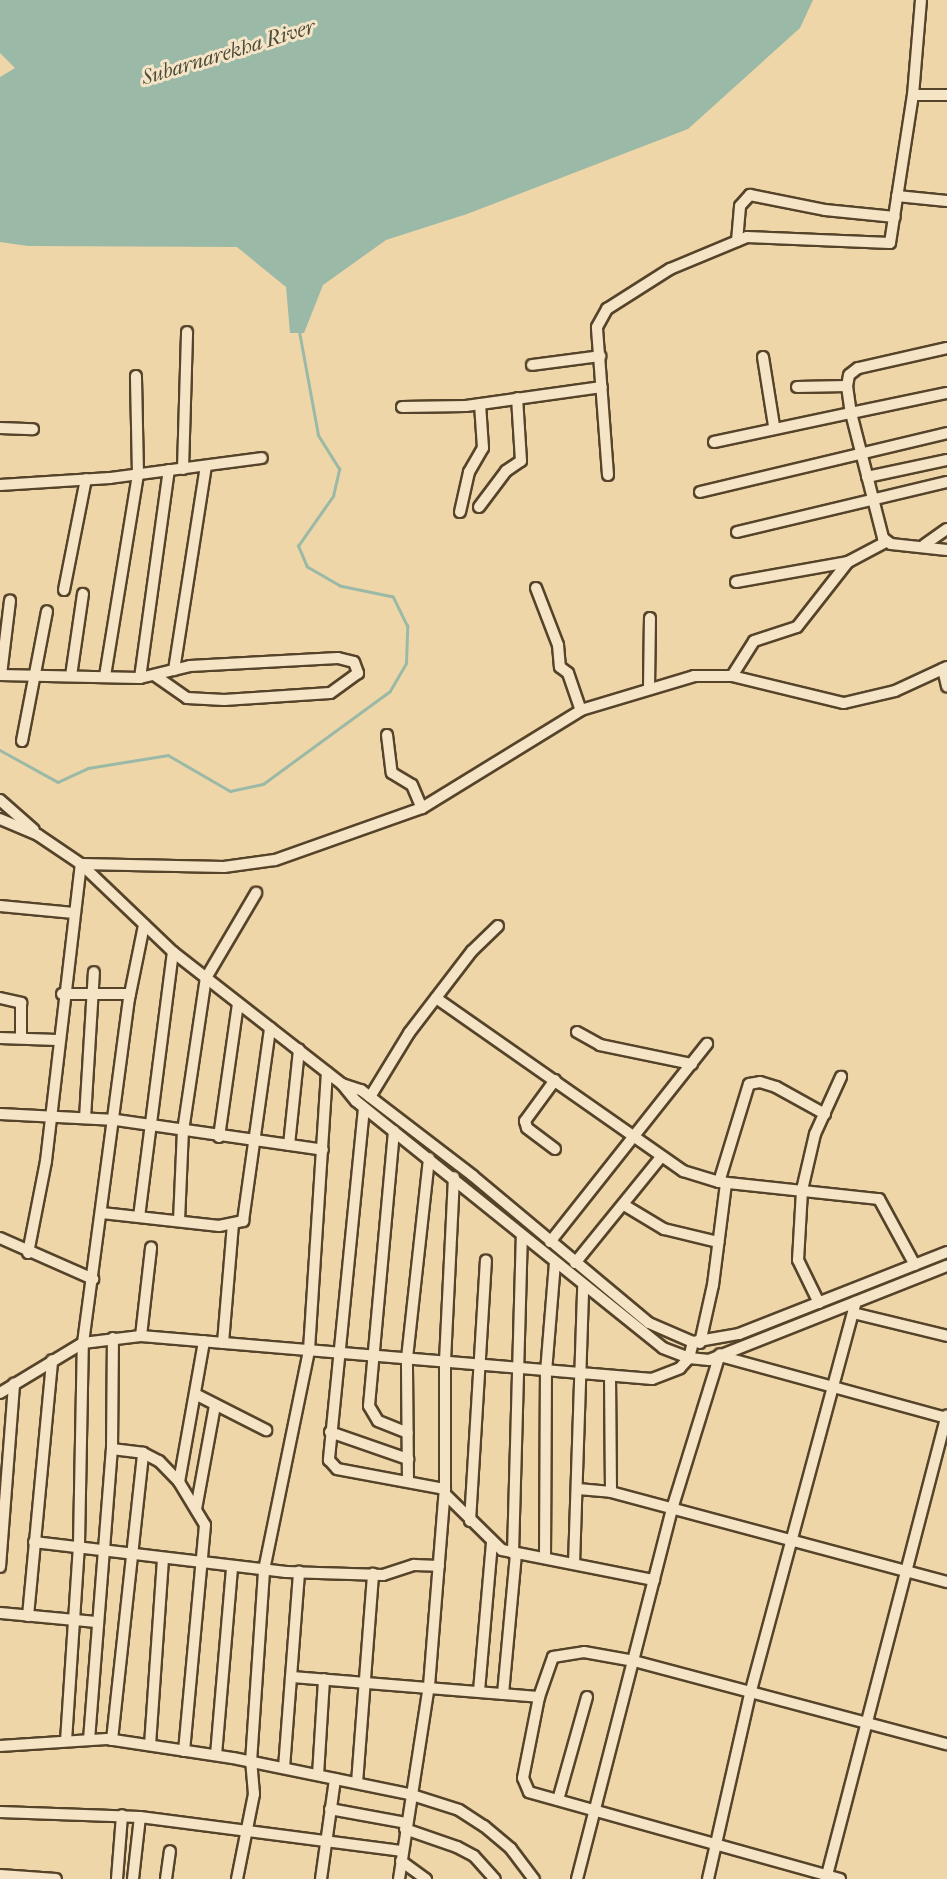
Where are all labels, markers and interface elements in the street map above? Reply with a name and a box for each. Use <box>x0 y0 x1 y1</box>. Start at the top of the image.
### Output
water label: Subarnarekha River <box>138 14 318 90</box>

